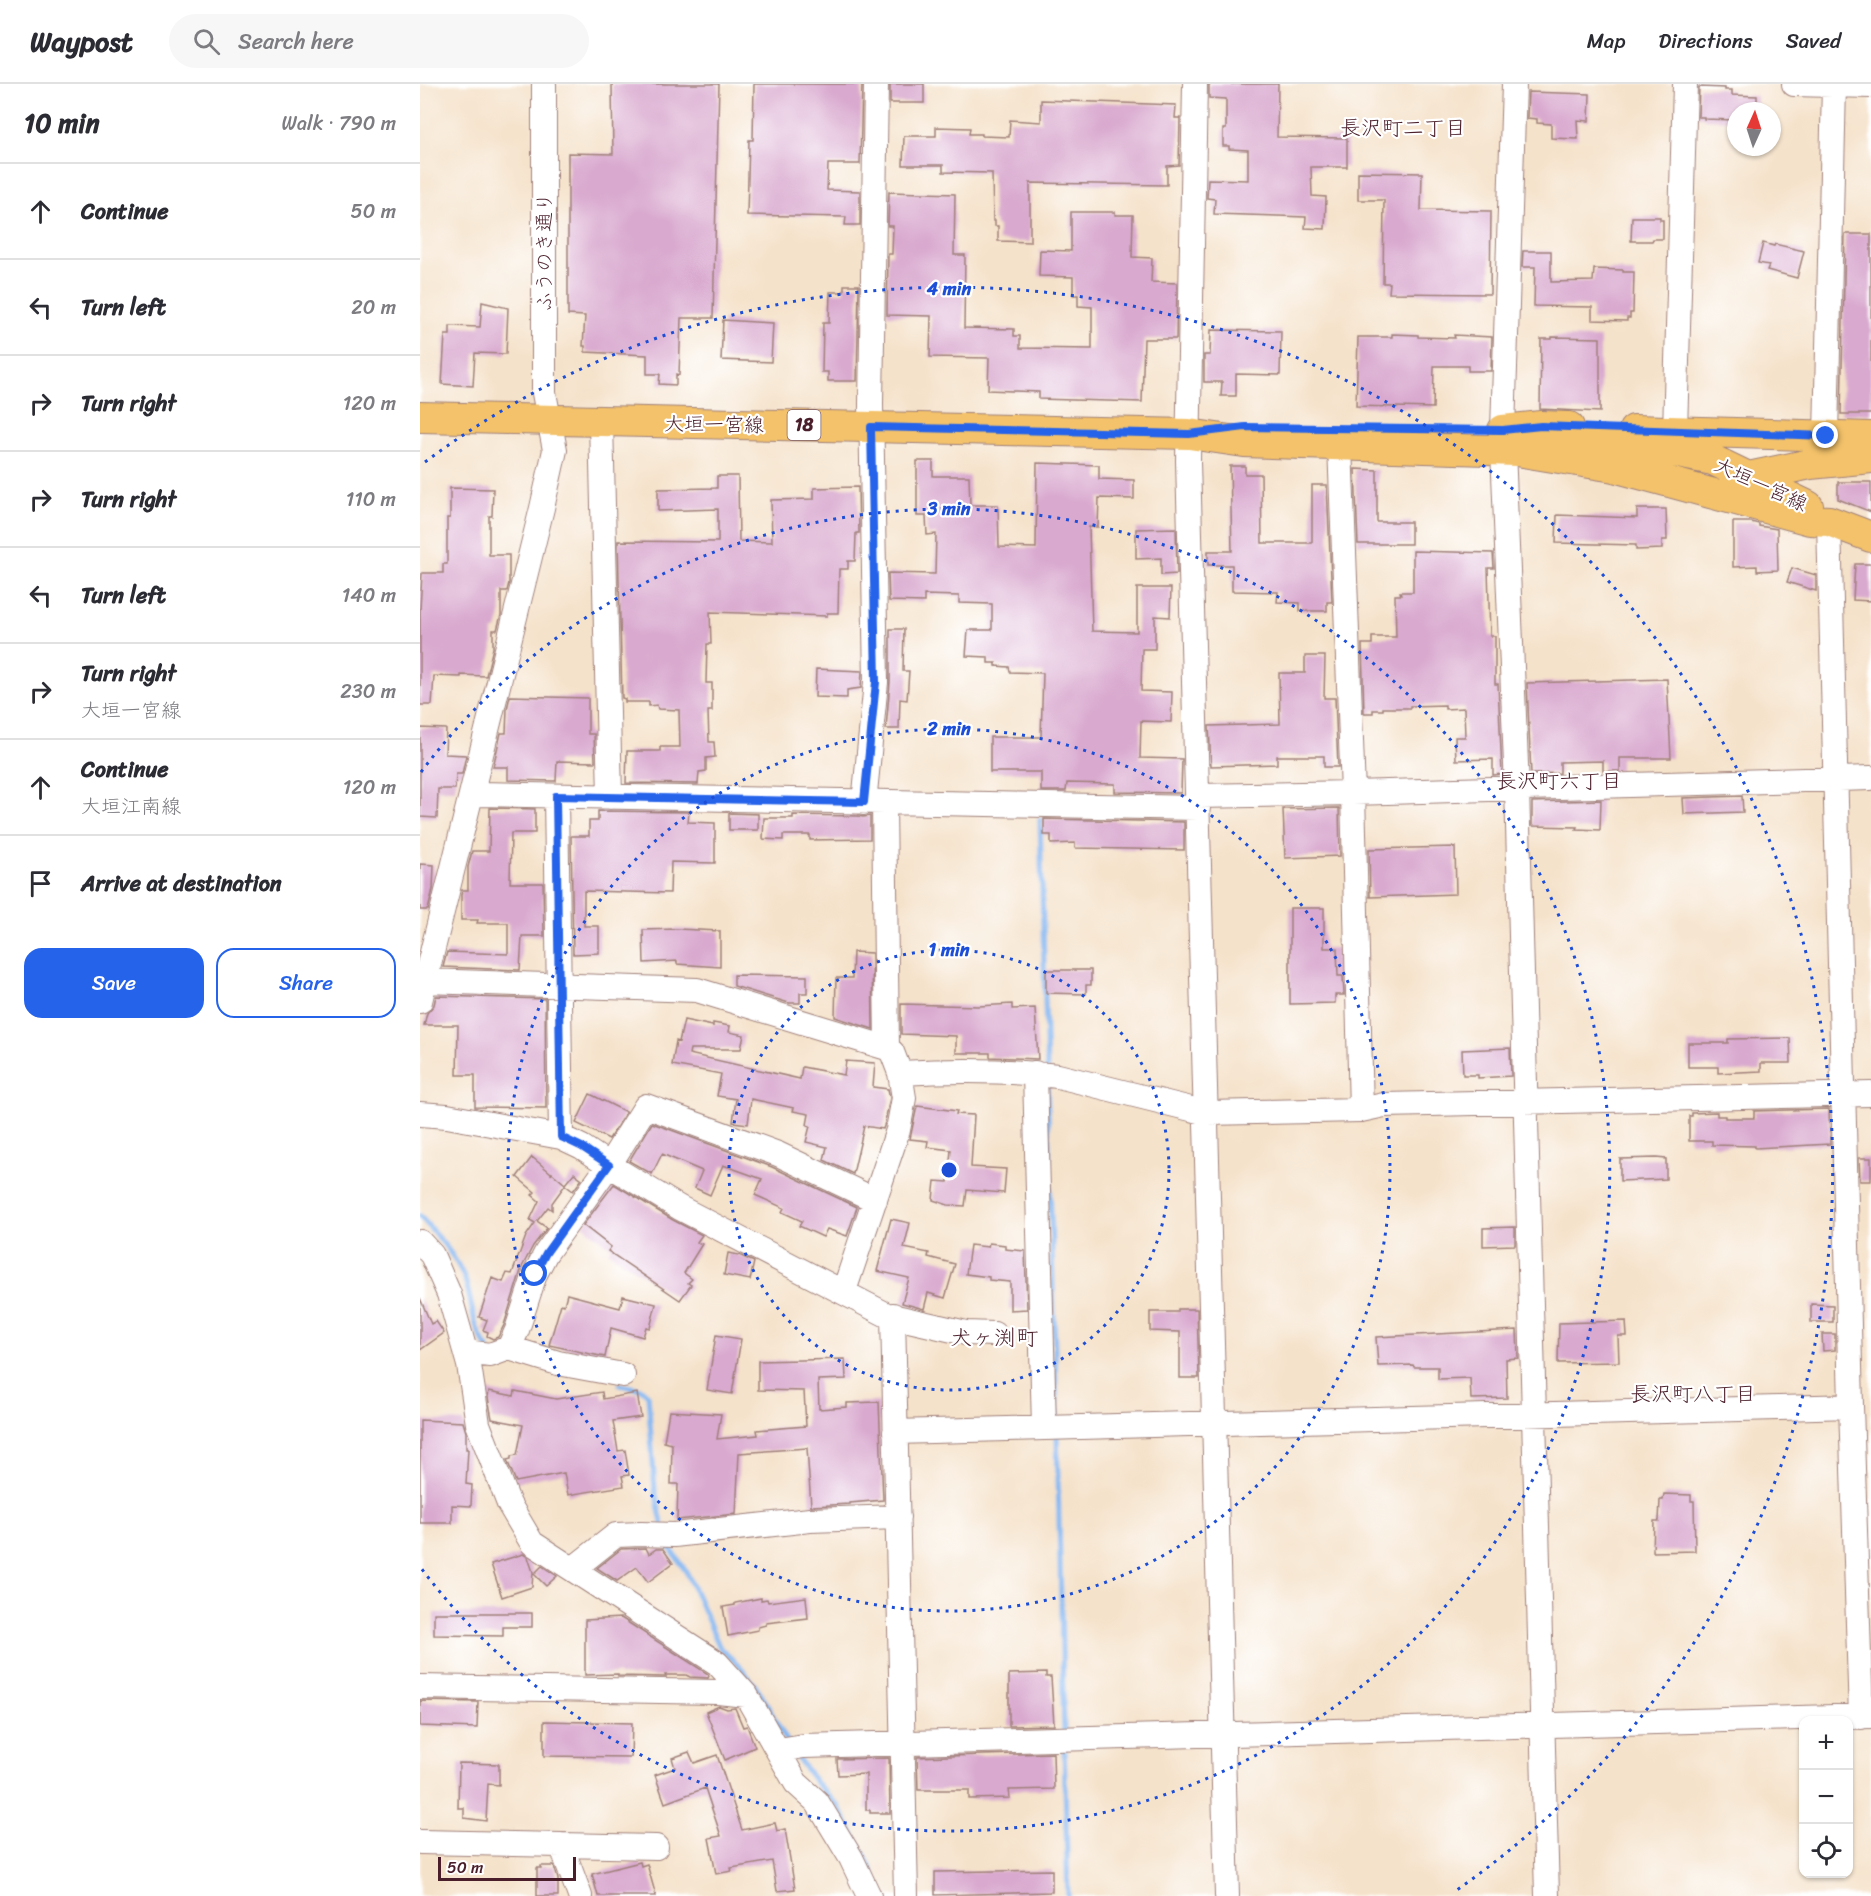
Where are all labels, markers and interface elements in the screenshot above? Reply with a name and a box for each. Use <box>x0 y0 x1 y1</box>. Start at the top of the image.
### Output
search box <box>169 14 589 68</box>
text: Waypost <box>30 17 133 66</box>
text: Search here <box>238 22 354 61</box>
text: Map <box>1587 22 1625 60</box>
text: Directions <box>1658 22 1753 60</box>
text: Saved <box>1786 22 1841 60</box>
icon: search <box>190 25 223 58</box>
text: 10 min <box>24 100 100 146</box>
north arrow <box>1727 102 1781 156</box>
text: Walk · 790 m <box>282 106 396 141</box>
district label: 長沢町二丁目 <box>1340 109 1466 147</box>
text: Continue <box>81 192 169 231</box>
street label: ふうのき通り <box>527 192 562 312</box>
text: 50 m <box>351 194 396 229</box>
icon: ahead <box>24 195 57 228</box>
text: 4 min <box>926 273 972 305</box>
text: Turn left <box>81 288 166 327</box>
text: 20 m <box>351 290 396 325</box>
icon: left <box>24 291 57 324</box>
text: Turn right <box>81 384 176 423</box>
text: 120 m <box>343 386 396 421</box>
icon: right <box>24 387 57 420</box>
street label: 大垣一宮線 <box>664 406 764 443</box>
road number: 18 <box>788 410 820 440</box>
route end <box>1812 422 1838 448</box>
street label: 大垣一宮線 <box>1708 447 1813 521</box>
text: Turn right <box>81 480 176 519</box>
text: 110 m <box>346 482 396 517</box>
icon: right <box>24 483 57 516</box>
text: 3 min <box>926 493 971 525</box>
text: Turn left <box>81 576 166 615</box>
text: 140 m <box>342 578 396 613</box>
icon: left <box>24 579 57 612</box>
text: Turn right <box>81 654 176 693</box>
text: 230 m <box>340 674 396 709</box>
icon: right <box>24 675 57 708</box>
text: 大垣一宮線 <box>81 693 181 728</box>
text: 2 min <box>926 713 971 745</box>
text: Continue <box>81 750 169 789</box>
district label: 長沢町六丁目 <box>1496 762 1622 800</box>
text: 120 m <box>343 770 396 805</box>
icon: ahead <box>24 771 57 804</box>
text: 大垣江南線 <box>81 789 181 824</box>
text: Arrive at destination <box>81 864 282 903</box>
icon: arrive <box>24 867 57 900</box>
text: 1 min <box>929 934 970 966</box>
button: Save <box>24 948 204 1018</box>
button: Share <box>216 948 396 1018</box>
centre of rings <box>939 1160 959 1180</box>
route start <box>521 1260 547 1286</box>
district label: 犬ヶ渕町 <box>950 1318 1038 1357</box>
district label: 長沢町八丁目 <box>1630 1375 1756 1413</box>
map controls <box>1799 1716 1853 1878</box>
button: + <box>1799 1716 1853 1770</box>
button: − <box>1799 1770 1853 1824</box>
button: locate <box>1799 1824 1853 1878</box>
text: 50 m <box>447 1853 483 1882</box>
scale bar <box>438 1854 576 1882</box>

